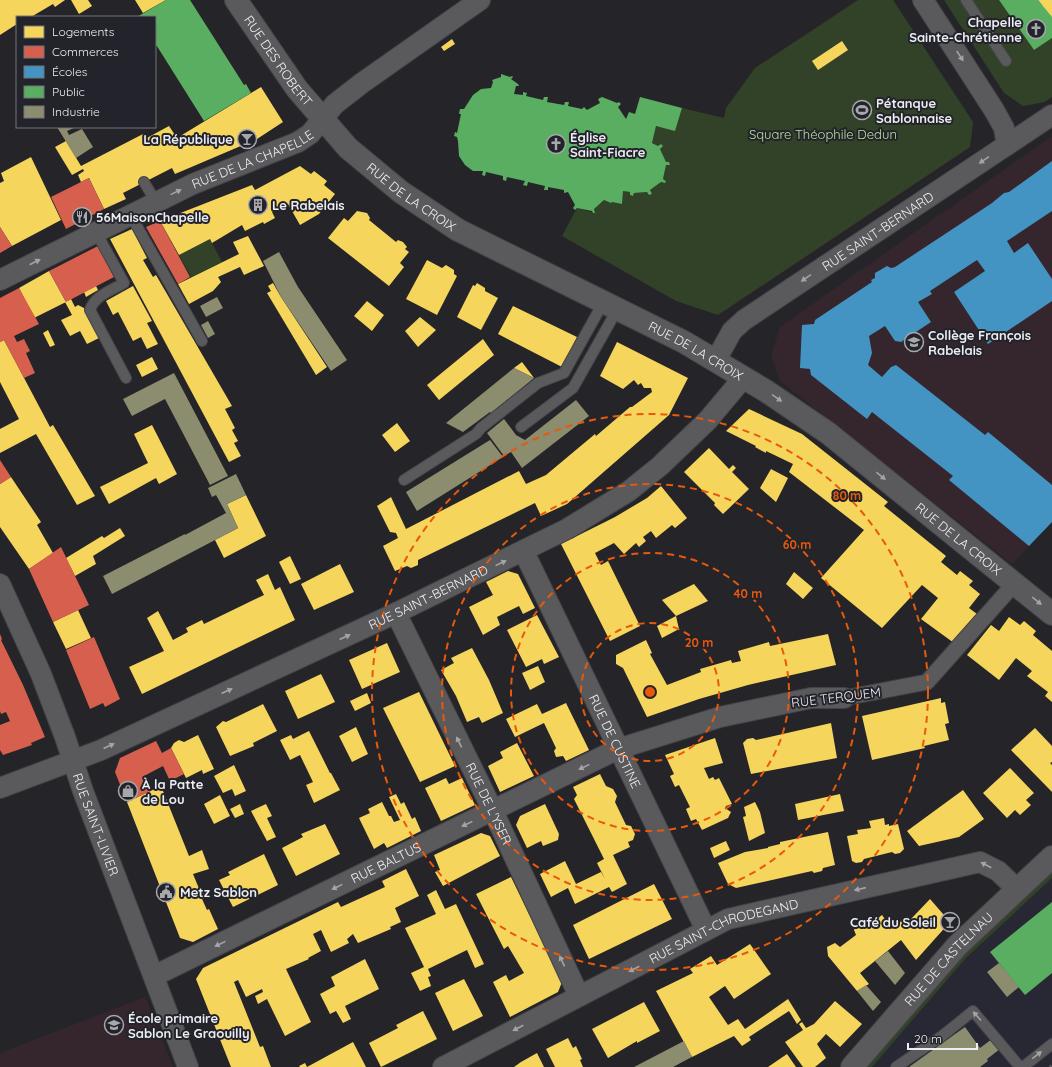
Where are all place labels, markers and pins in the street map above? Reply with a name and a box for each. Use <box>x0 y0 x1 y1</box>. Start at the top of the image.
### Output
place label: Chapelle Sainte-Chrétienne <box>909 14 1022 45</box>
church icon: Chapelle Sainte-Chrétienne <box>1025 18 1047 40</box>
place label: Pétanque Sablonnaise <box>876 95 953 126</box>
sports icon: Pétanque Sablonnaise <box>851 99 873 121</box>
bar icon: La République <box>236 128 258 150</box>
place label: Église Saint-Fiacre <box>570 129 646 160</box>
place label: La République <box>143 131 233 147</box>
church icon: Église Saint-Fiacre <box>545 133 567 155</box>
building icon: Le Rabelais <box>247 194 269 216</box>
place label: Le Rabelais <box>272 197 345 213</box>
restaurant icon: 56MaisonChapelle <box>71 206 93 228</box>
place label: 56MaisonChapelle <box>96 209 209 225</box>
place label: Collège François Rabelais <box>928 327 1031 358</box>
school or university icon: Collège François Rabelais <box>903 331 925 353</box>
centre of rings <box>643 685 657 699</box>
place label: À la Patte de Lou <box>142 776 204 807</box>
shop icon: À la Patte de Lou <box>117 780 139 802</box>
public building icon: Metz Sablon <box>155 881 177 903</box>
place label: Metz Sablon <box>180 884 257 900</box>
bar icon: Café du Soleil <box>939 911 961 933</box>
place label: Café du Soleil <box>850 914 936 930</box>
place label: École primaire Sablon Le Graouilly <box>128 1010 250 1041</box>
school or university icon: École primaire Sablon Le Graouilly <box>103 1014 125 1036</box>

